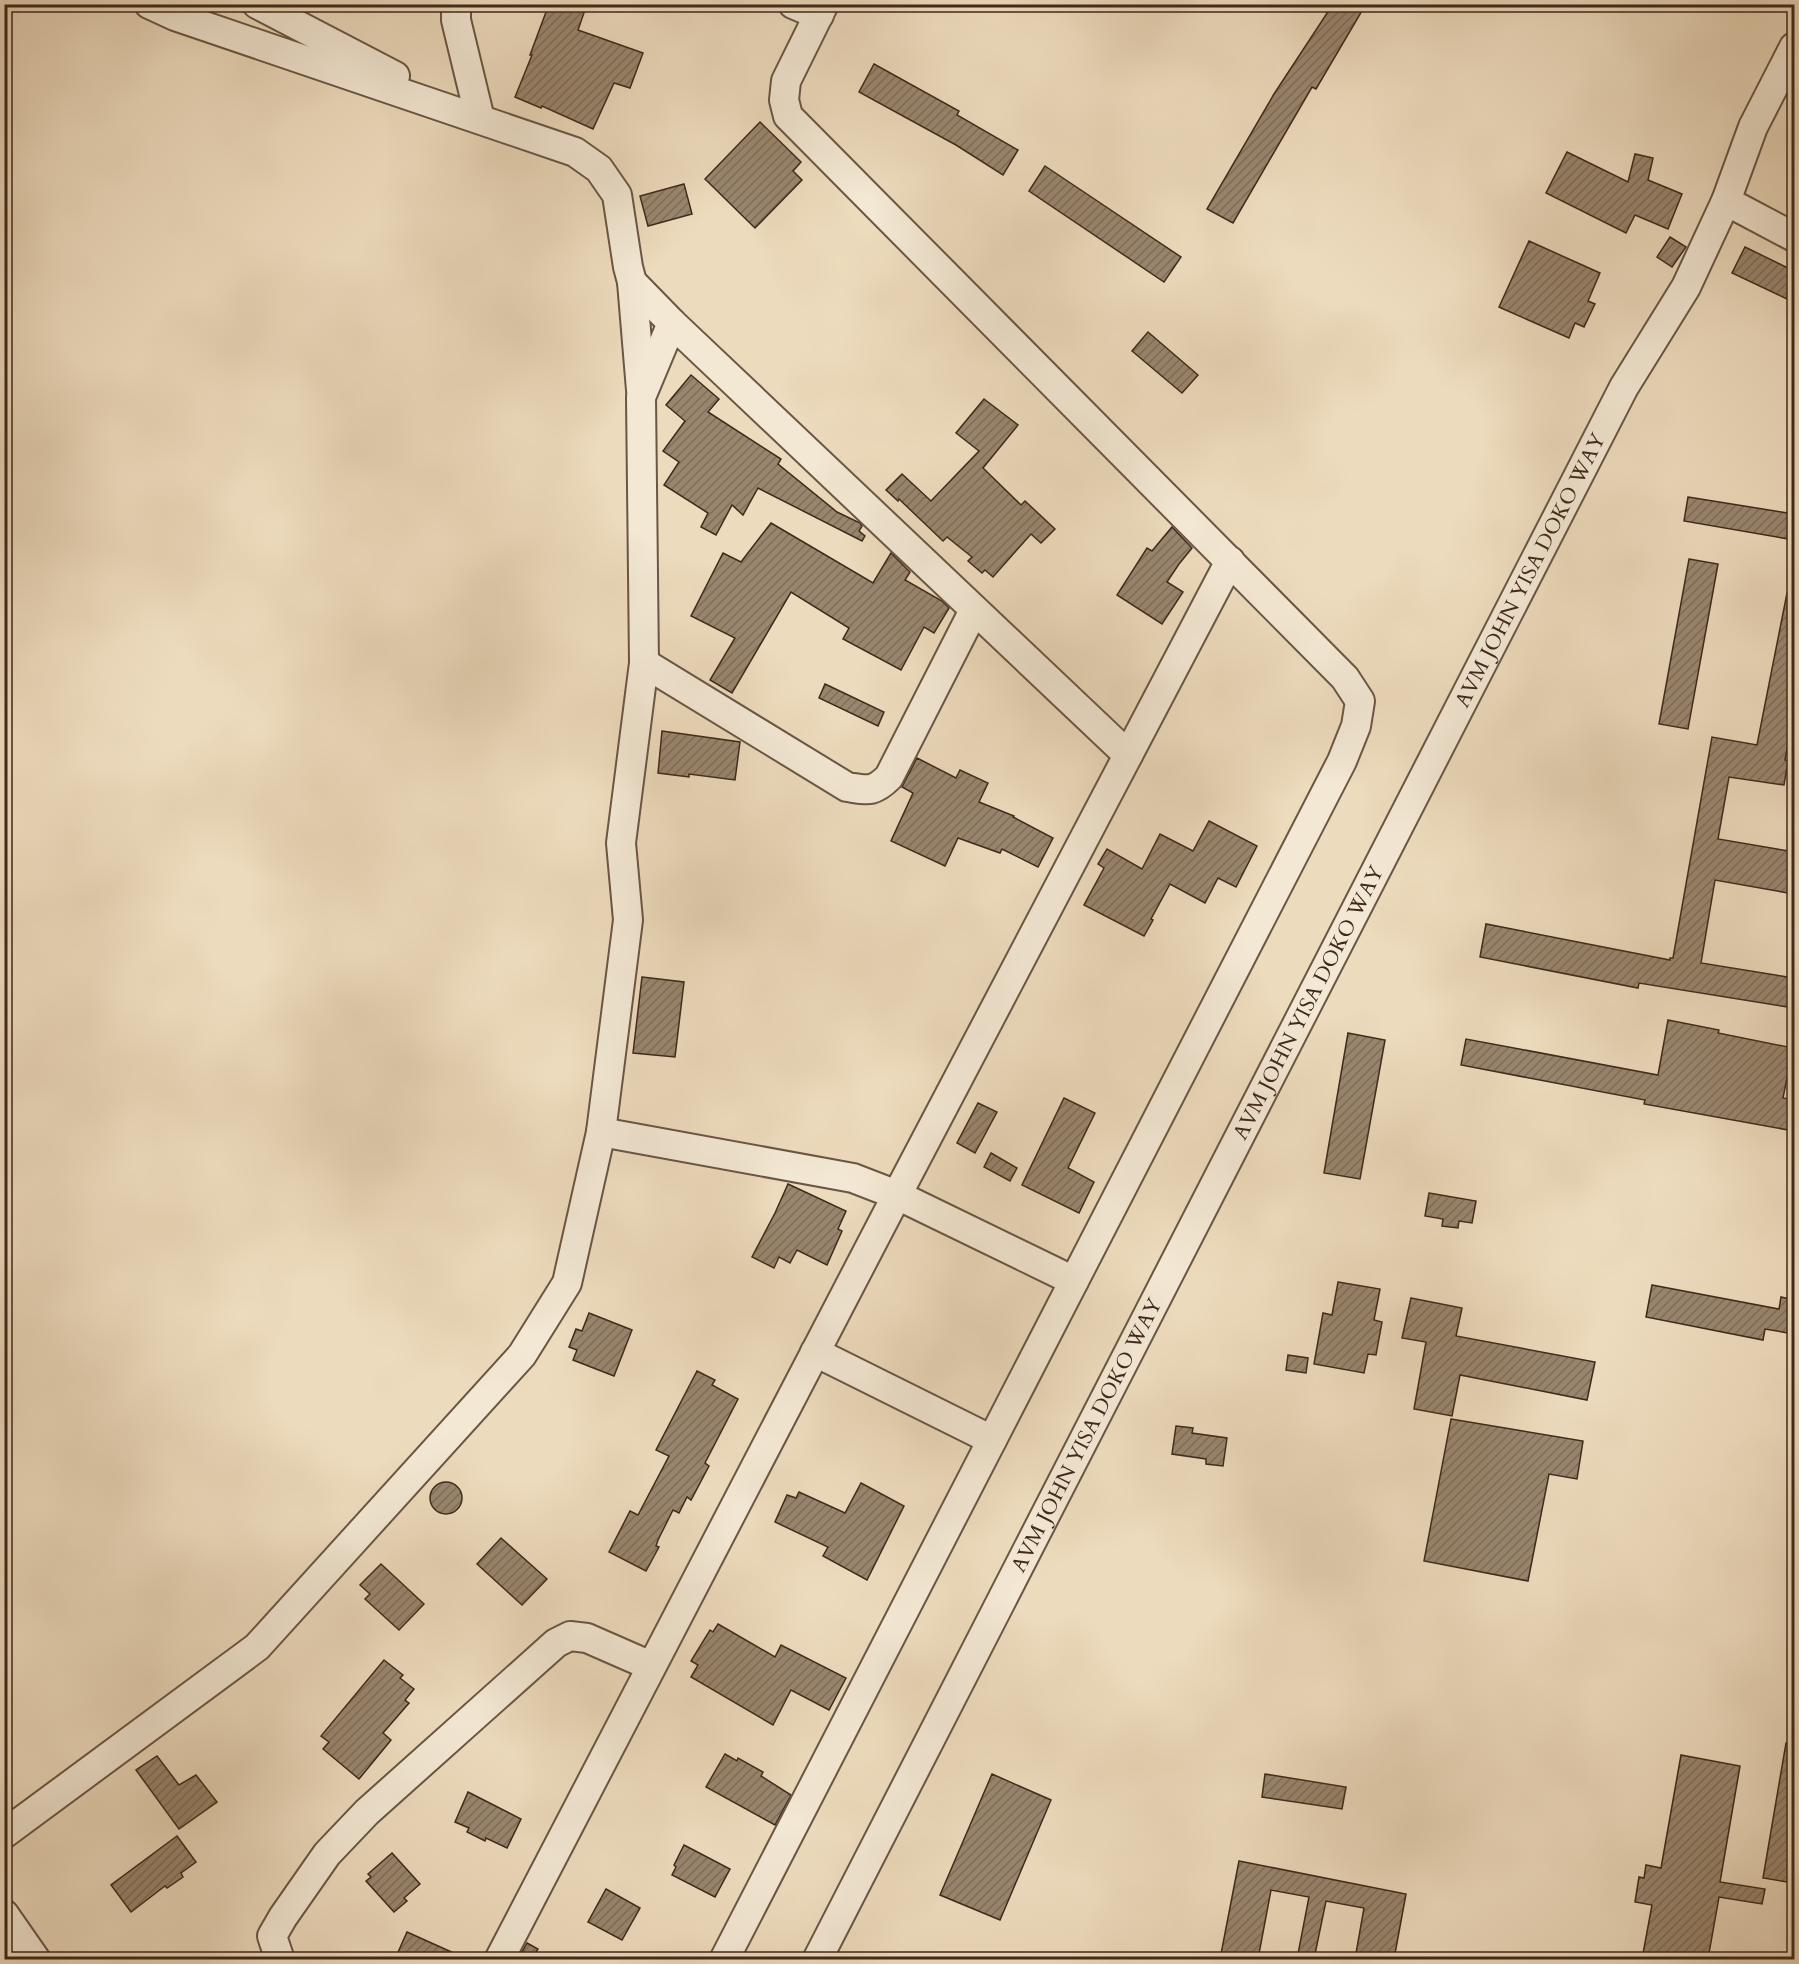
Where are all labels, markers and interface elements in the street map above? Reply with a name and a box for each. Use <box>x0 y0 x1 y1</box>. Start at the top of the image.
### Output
street label: AVM JOHN YISA DOKO WAY <box>1448 428 1613 713</box>
street label: AVM JOHN YISA DOKO WAY <box>1226 860 1391 1145</box>
street label: AVM JOHN YISA DOKO WAY <box>1004 1293 1169 1577</box>

